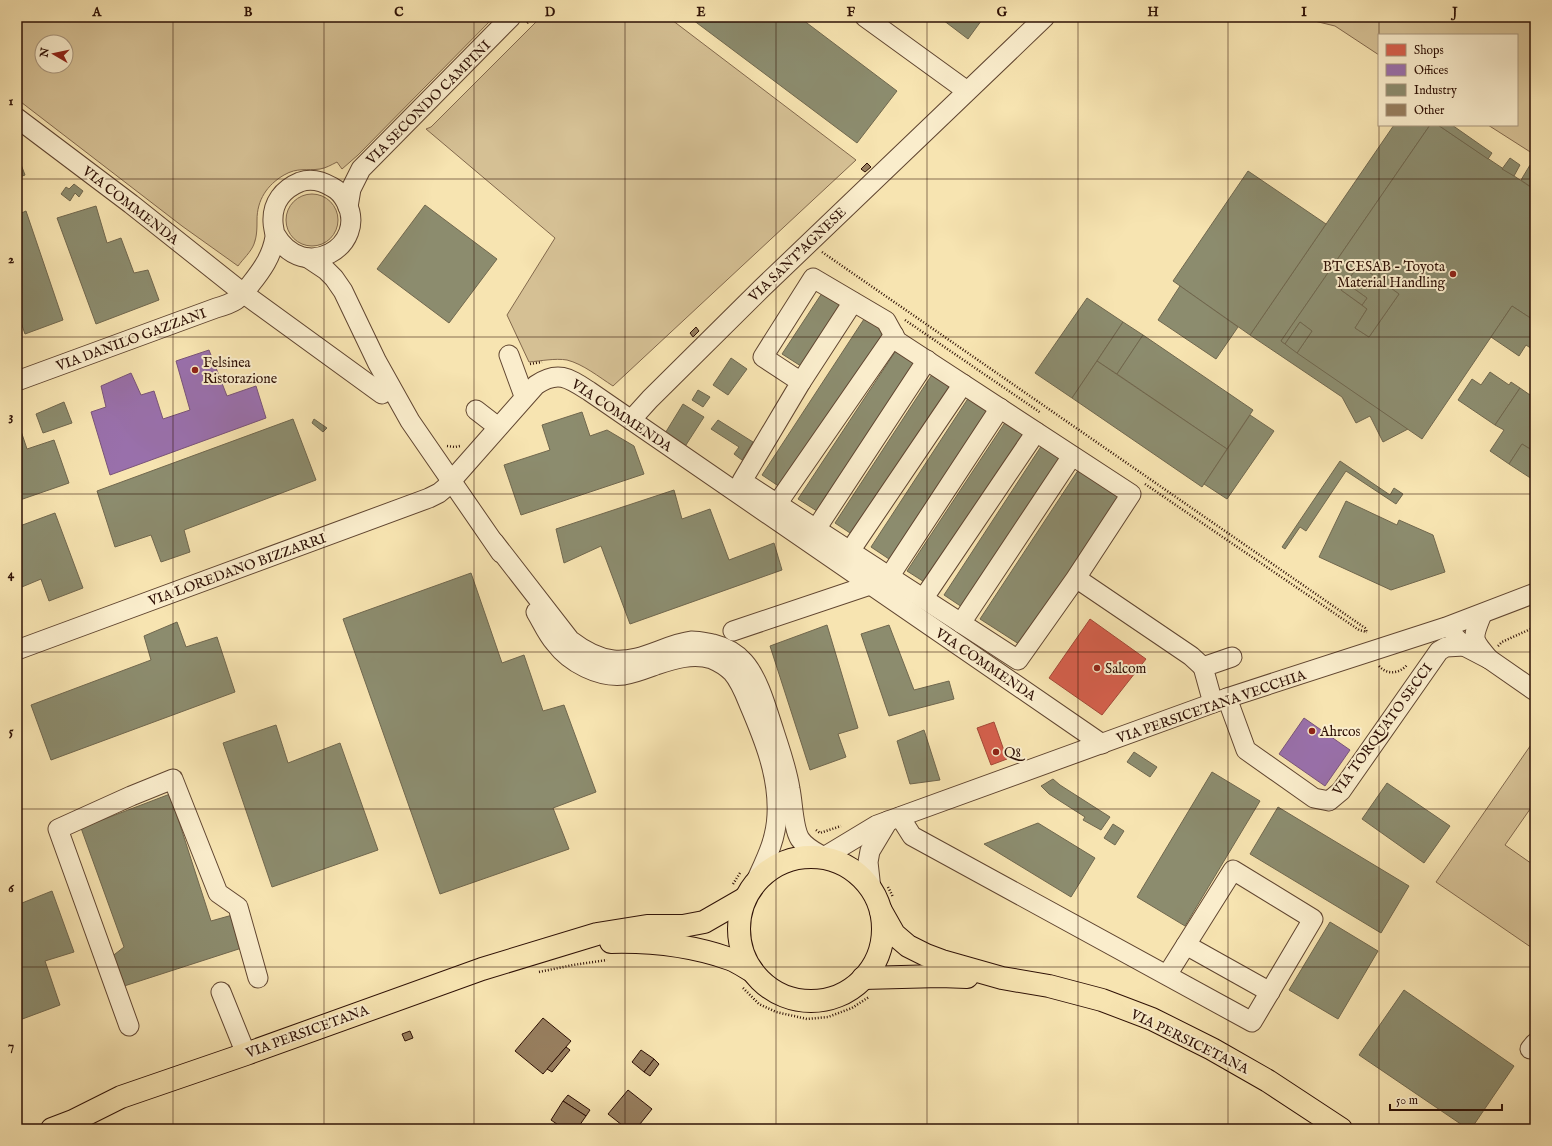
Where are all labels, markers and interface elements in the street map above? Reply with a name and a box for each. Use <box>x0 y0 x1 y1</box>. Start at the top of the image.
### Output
text: A <box>92 4 103 21</box>
text: B <box>244 4 253 21</box>
text: C <box>394 4 404 21</box>
text: D <box>545 4 556 21</box>
text: E <box>696 4 706 21</box>
text: F <box>847 4 856 21</box>
text: G <box>997 4 1008 21</box>
text: H <box>1147 4 1159 21</box>
text: I <box>1301 4 1307 21</box>
text: J <box>1450 4 1458 21</box>
north arrow <box>34 34 74 74</box>
legend <box>1378 34 1518 126</box>
street label: VIA SECONDO CAMPINI <box>362 37 495 169</box>
text: Shops <box>1414 43 1444 59</box>
text: N <box>37 46 53 59</box>
text: Offices <box>1414 63 1448 78</box>
text: Industry <box>1414 83 1457 98</box>
text: 1 <box>9 93 14 110</box>
text: Other <box>1414 103 1445 118</box>
street label: VIA COMMENDA <box>78 162 183 249</box>
street label: VIA SANT'AGNESE <box>744 203 851 307</box>
text: 2 <box>8 251 14 268</box>
place label: BT CESAB - Toyota Material Handling <box>1323 258 1446 292</box>
marker: BT CESAB - Toyota Material Handling <box>1448 269 1458 279</box>
street label: VIA DANILO GAZZANI <box>53 304 209 376</box>
place label: Felsinea Ristorazione <box>203 354 278 388</box>
marker: Felsinea Ristorazione <box>190 365 200 375</box>
street label: VIA COMMENDA <box>567 375 676 457</box>
text: 3 <box>9 408 14 425</box>
street label: VIA LOREDANO BIZZARRI <box>145 529 329 611</box>
text: 4 <box>8 566 15 583</box>
street label: VIA COMMENDA <box>931 624 1040 706</box>
place label: Salcom <box>1105 660 1147 678</box>
street label: VIA TORQUATO SECCI <box>1328 660 1437 800</box>
marker: Salcom <box>1092 663 1102 673</box>
street label: VIA PERSICETANA VECCHIA <box>1113 666 1309 748</box>
text: 5 <box>9 723 14 740</box>
place label: Ahrcos <box>1319 723 1361 741</box>
marker: Ahrcos <box>1307 726 1317 736</box>
place label: Q8 <box>1004 744 1026 762</box>
marker: Q8 <box>991 747 1001 757</box>
text: 6 <box>8 880 14 897</box>
street label: VIA PERSICETANA <box>243 1001 372 1063</box>
street label: VIA PERSICETANA <box>1127 1005 1252 1079</box>
text: 7 <box>8 1038 14 1055</box>
scale bar <box>1390 1086 1502 1112</box>
text: 50 m <box>1396 1093 1418 1108</box>

